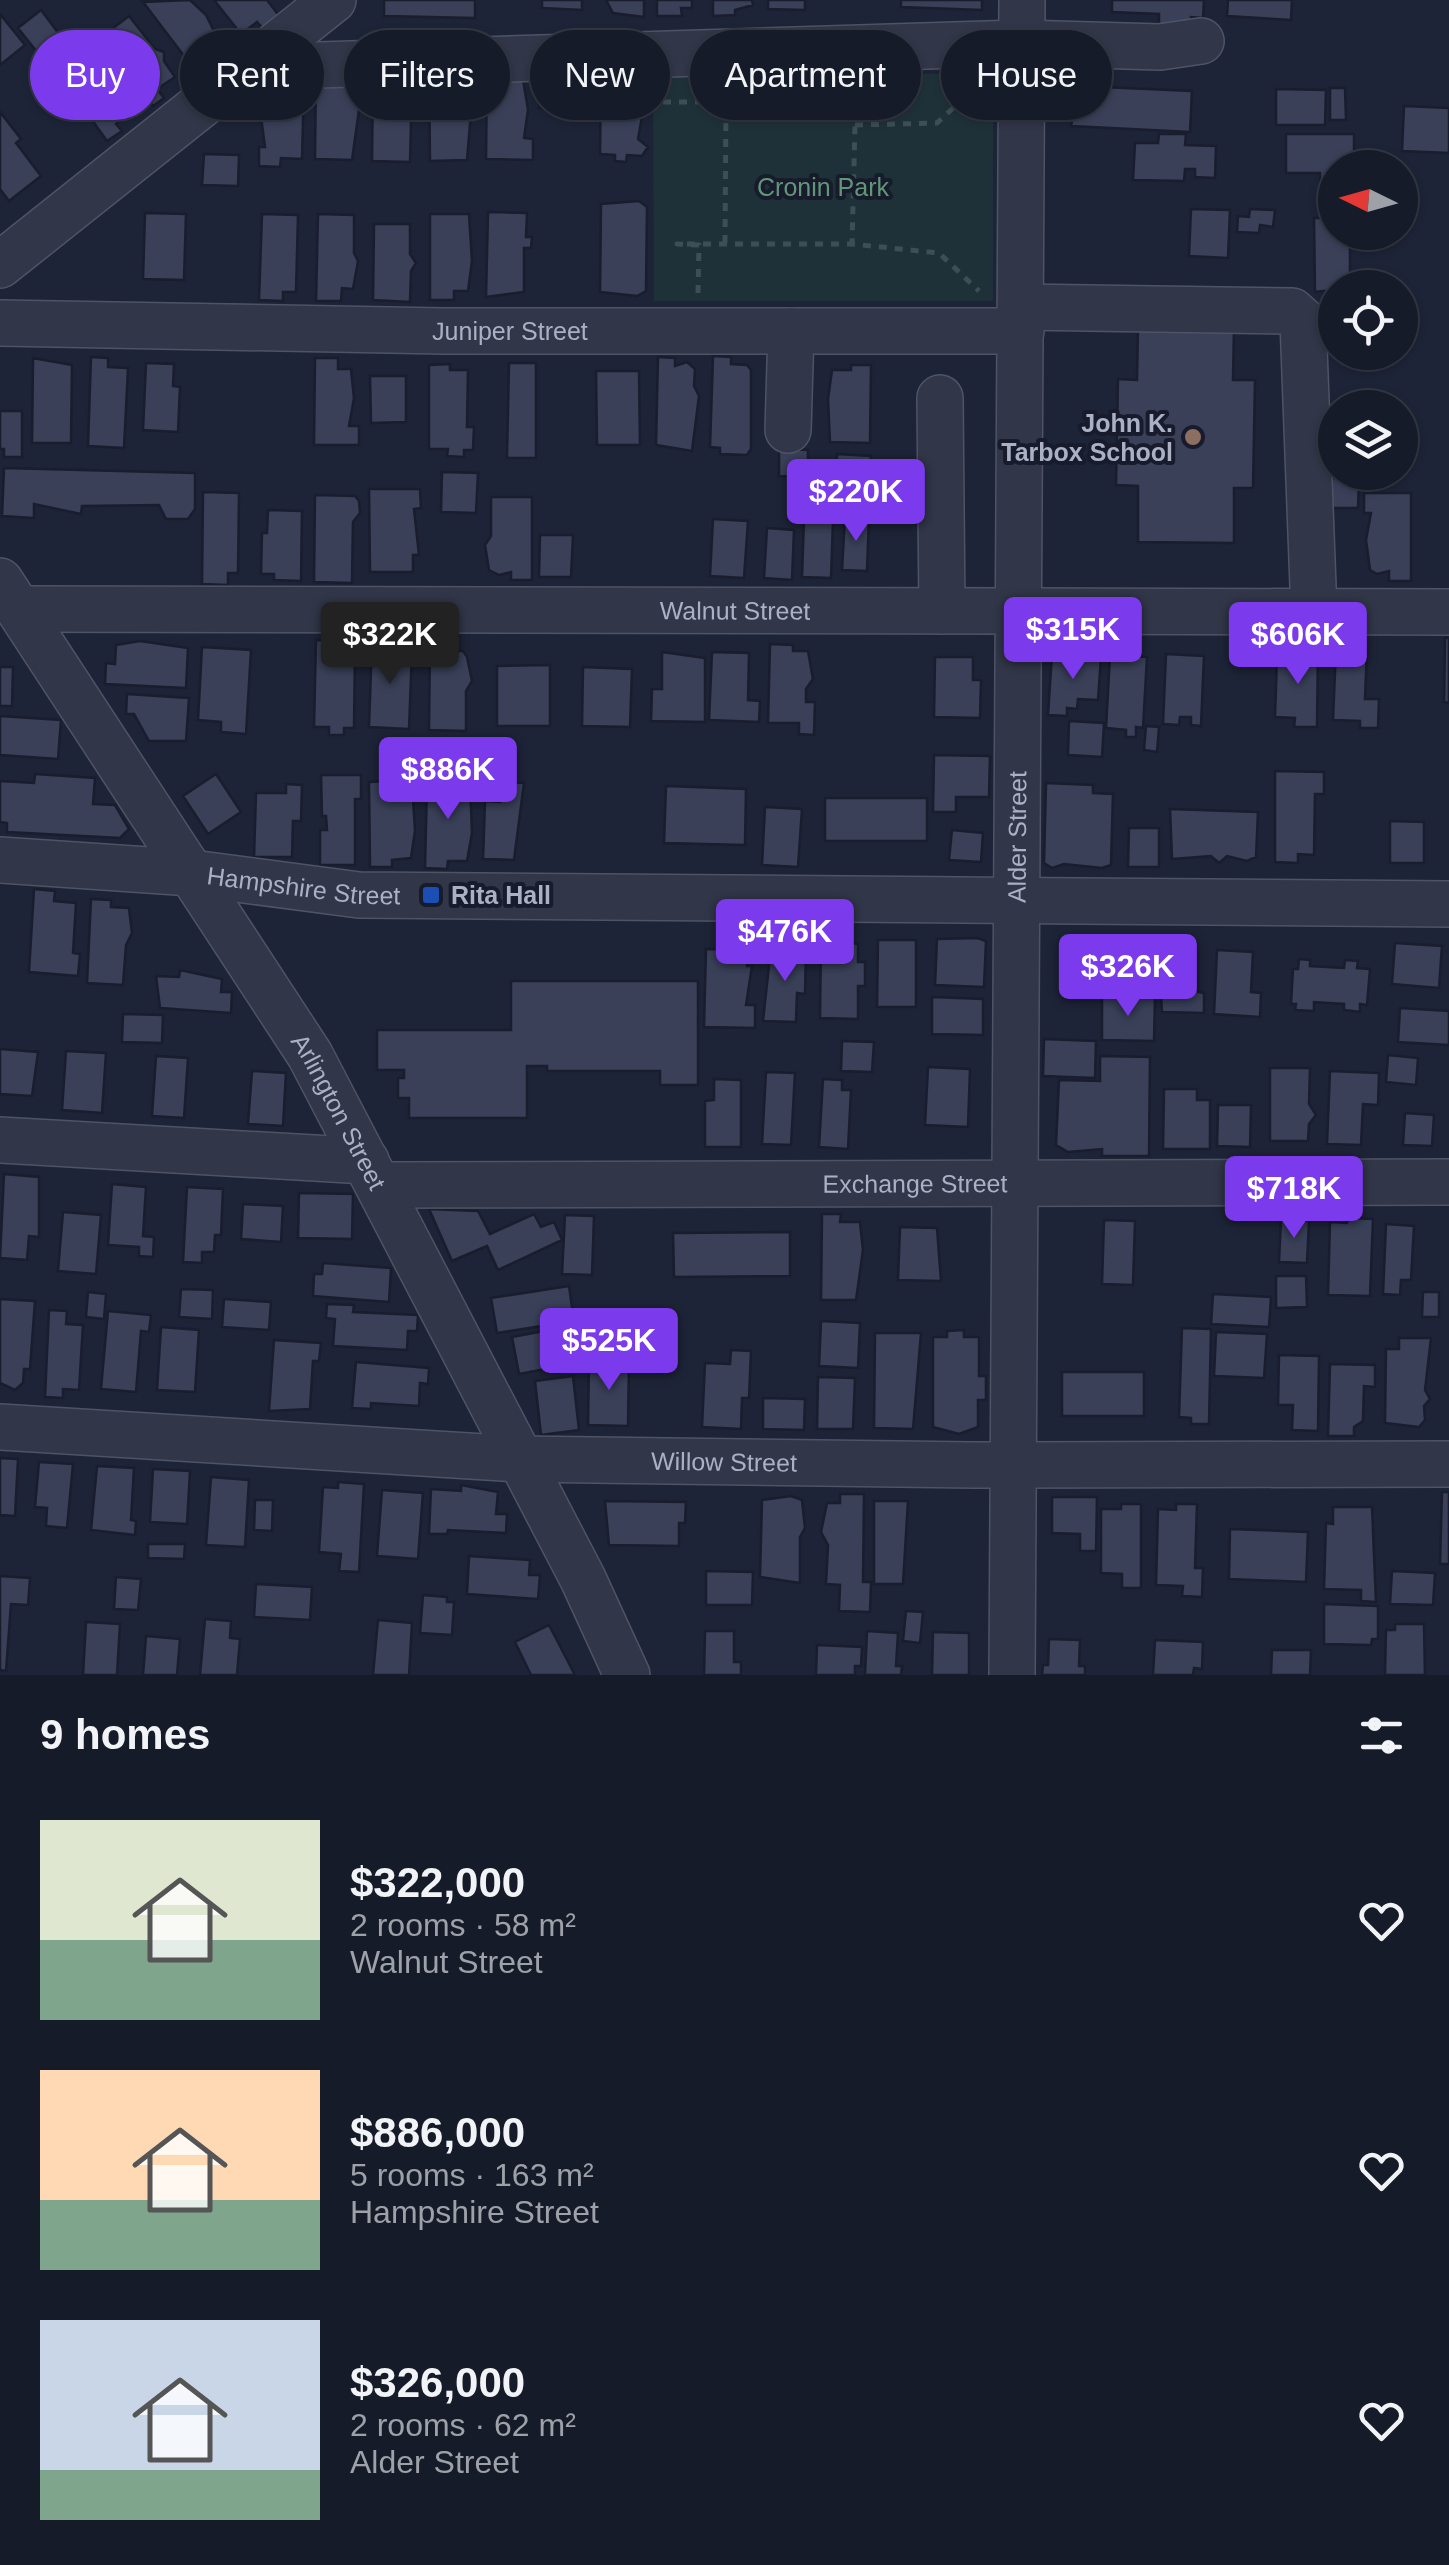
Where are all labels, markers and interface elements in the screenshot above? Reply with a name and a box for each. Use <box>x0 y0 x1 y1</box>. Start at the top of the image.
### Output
chip: Buy <box>30 30 160 120</box>
chip: Rent <box>180 30 324 120</box>
chip: Filters <box>344 30 510 120</box>
chip: New <box>530 30 670 120</box>
chip: Apartment <box>690 30 921 120</box>
chip: House <box>941 30 1112 120</box>
north arrow <box>1318 150 1418 250</box>
map controls <box>1318 150 1418 490</box>
park label: Cronin Park <box>757 173 889 201</box>
button: locate <box>1318 270 1418 370</box>
street label: Juniper Street <box>432 317 588 345</box>
button: layers <box>1318 390 1418 490</box>
place label: John K. Tarbox School <box>1001 409 1173 466</box>
marker: John K. Tarbox School <box>1182 426 1204 448</box>
pin: $220K <box>786 459 926 544</box>
text: $220K <box>809 473 903 509</box>
street label: Walnut Street <box>660 596 810 625</box>
pin: $315K <box>1003 597 1143 682</box>
pin: $322K <box>320 602 460 687</box>
pin: $606K <box>1228 602 1368 687</box>
text: $315K <box>1026 611 1120 647</box>
text: $322K <box>343 616 437 652</box>
text: $606K <box>1251 616 1345 652</box>
pin: $886K <box>378 737 518 822</box>
text: $886K <box>401 751 495 787</box>
street label: Alder Street <box>1003 771 1031 903</box>
street label: Hampshire Street <box>205 861 401 909</box>
place label: Rita Hall <box>451 881 551 909</box>
marker: Rita Hall <box>420 884 442 906</box>
pin: $476K <box>715 899 855 984</box>
text: $476K <box>738 913 832 949</box>
pin: $326K <box>1058 934 1198 1019</box>
text: $326K <box>1081 948 1175 984</box>
street label: Arlington Street <box>286 1028 392 1194</box>
pin: $718K <box>1224 1156 1364 1241</box>
street label: Exchange Street <box>823 1169 1008 1198</box>
text: $718K <box>1247 1170 1341 1206</box>
pin: $525K <box>539 1308 679 1393</box>
text: $525K <box>562 1322 656 1358</box>
street label: Willow Street <box>651 1447 797 1477</box>
icon: filters <box>1354 1708 1409 1763</box>
text: 9 homes <box>40 1711 210 1758</box>
text: $322,000 <box>350 1859 525 1906</box>
icon: home <box>120 1860 240 1980</box>
icon: heart <box>1354 1893 1409 1948</box>
text: 2 rooms · 58 m² <box>350 1907 576 1943</box>
text: Walnut Street <box>350 1944 543 1980</box>
text: $886,000 <box>350 2109 525 2156</box>
icon: home <box>120 2110 240 2230</box>
icon: heart <box>1354 2143 1409 2198</box>
text: 5 rooms · 163 m² <box>350 2157 594 2193</box>
text: Hampshire Street <box>350 2194 599 2230</box>
text: $326,000 <box>350 2359 525 2406</box>
icon: home <box>120 2360 240 2480</box>
icon: heart <box>1354 2393 1409 2448</box>
text: 2 rooms · 62 m² <box>350 2407 576 2443</box>
text: Alder Street <box>350 2444 519 2480</box>

